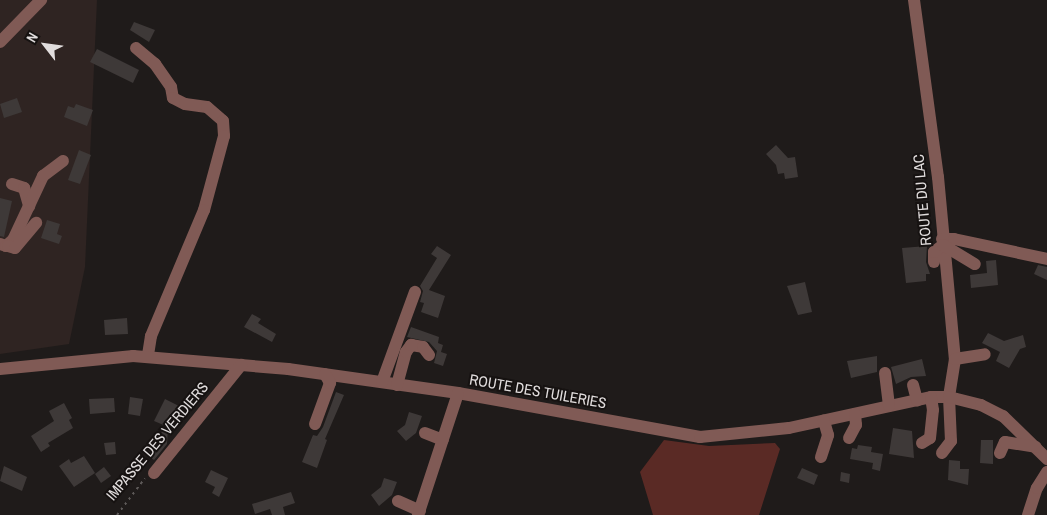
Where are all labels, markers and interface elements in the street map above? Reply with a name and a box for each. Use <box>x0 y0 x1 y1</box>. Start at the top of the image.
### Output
north arrow <box>20 20 70 70</box>
text: N <box>22 29 42 46</box>
street label: ROUTE DU LAC <box>909 154 935 246</box>
street label: ROUTE DES TUILERIES <box>468 370 608 412</box>
street label: IMPASSE DES VERDIERS <box>102 378 212 504</box>

